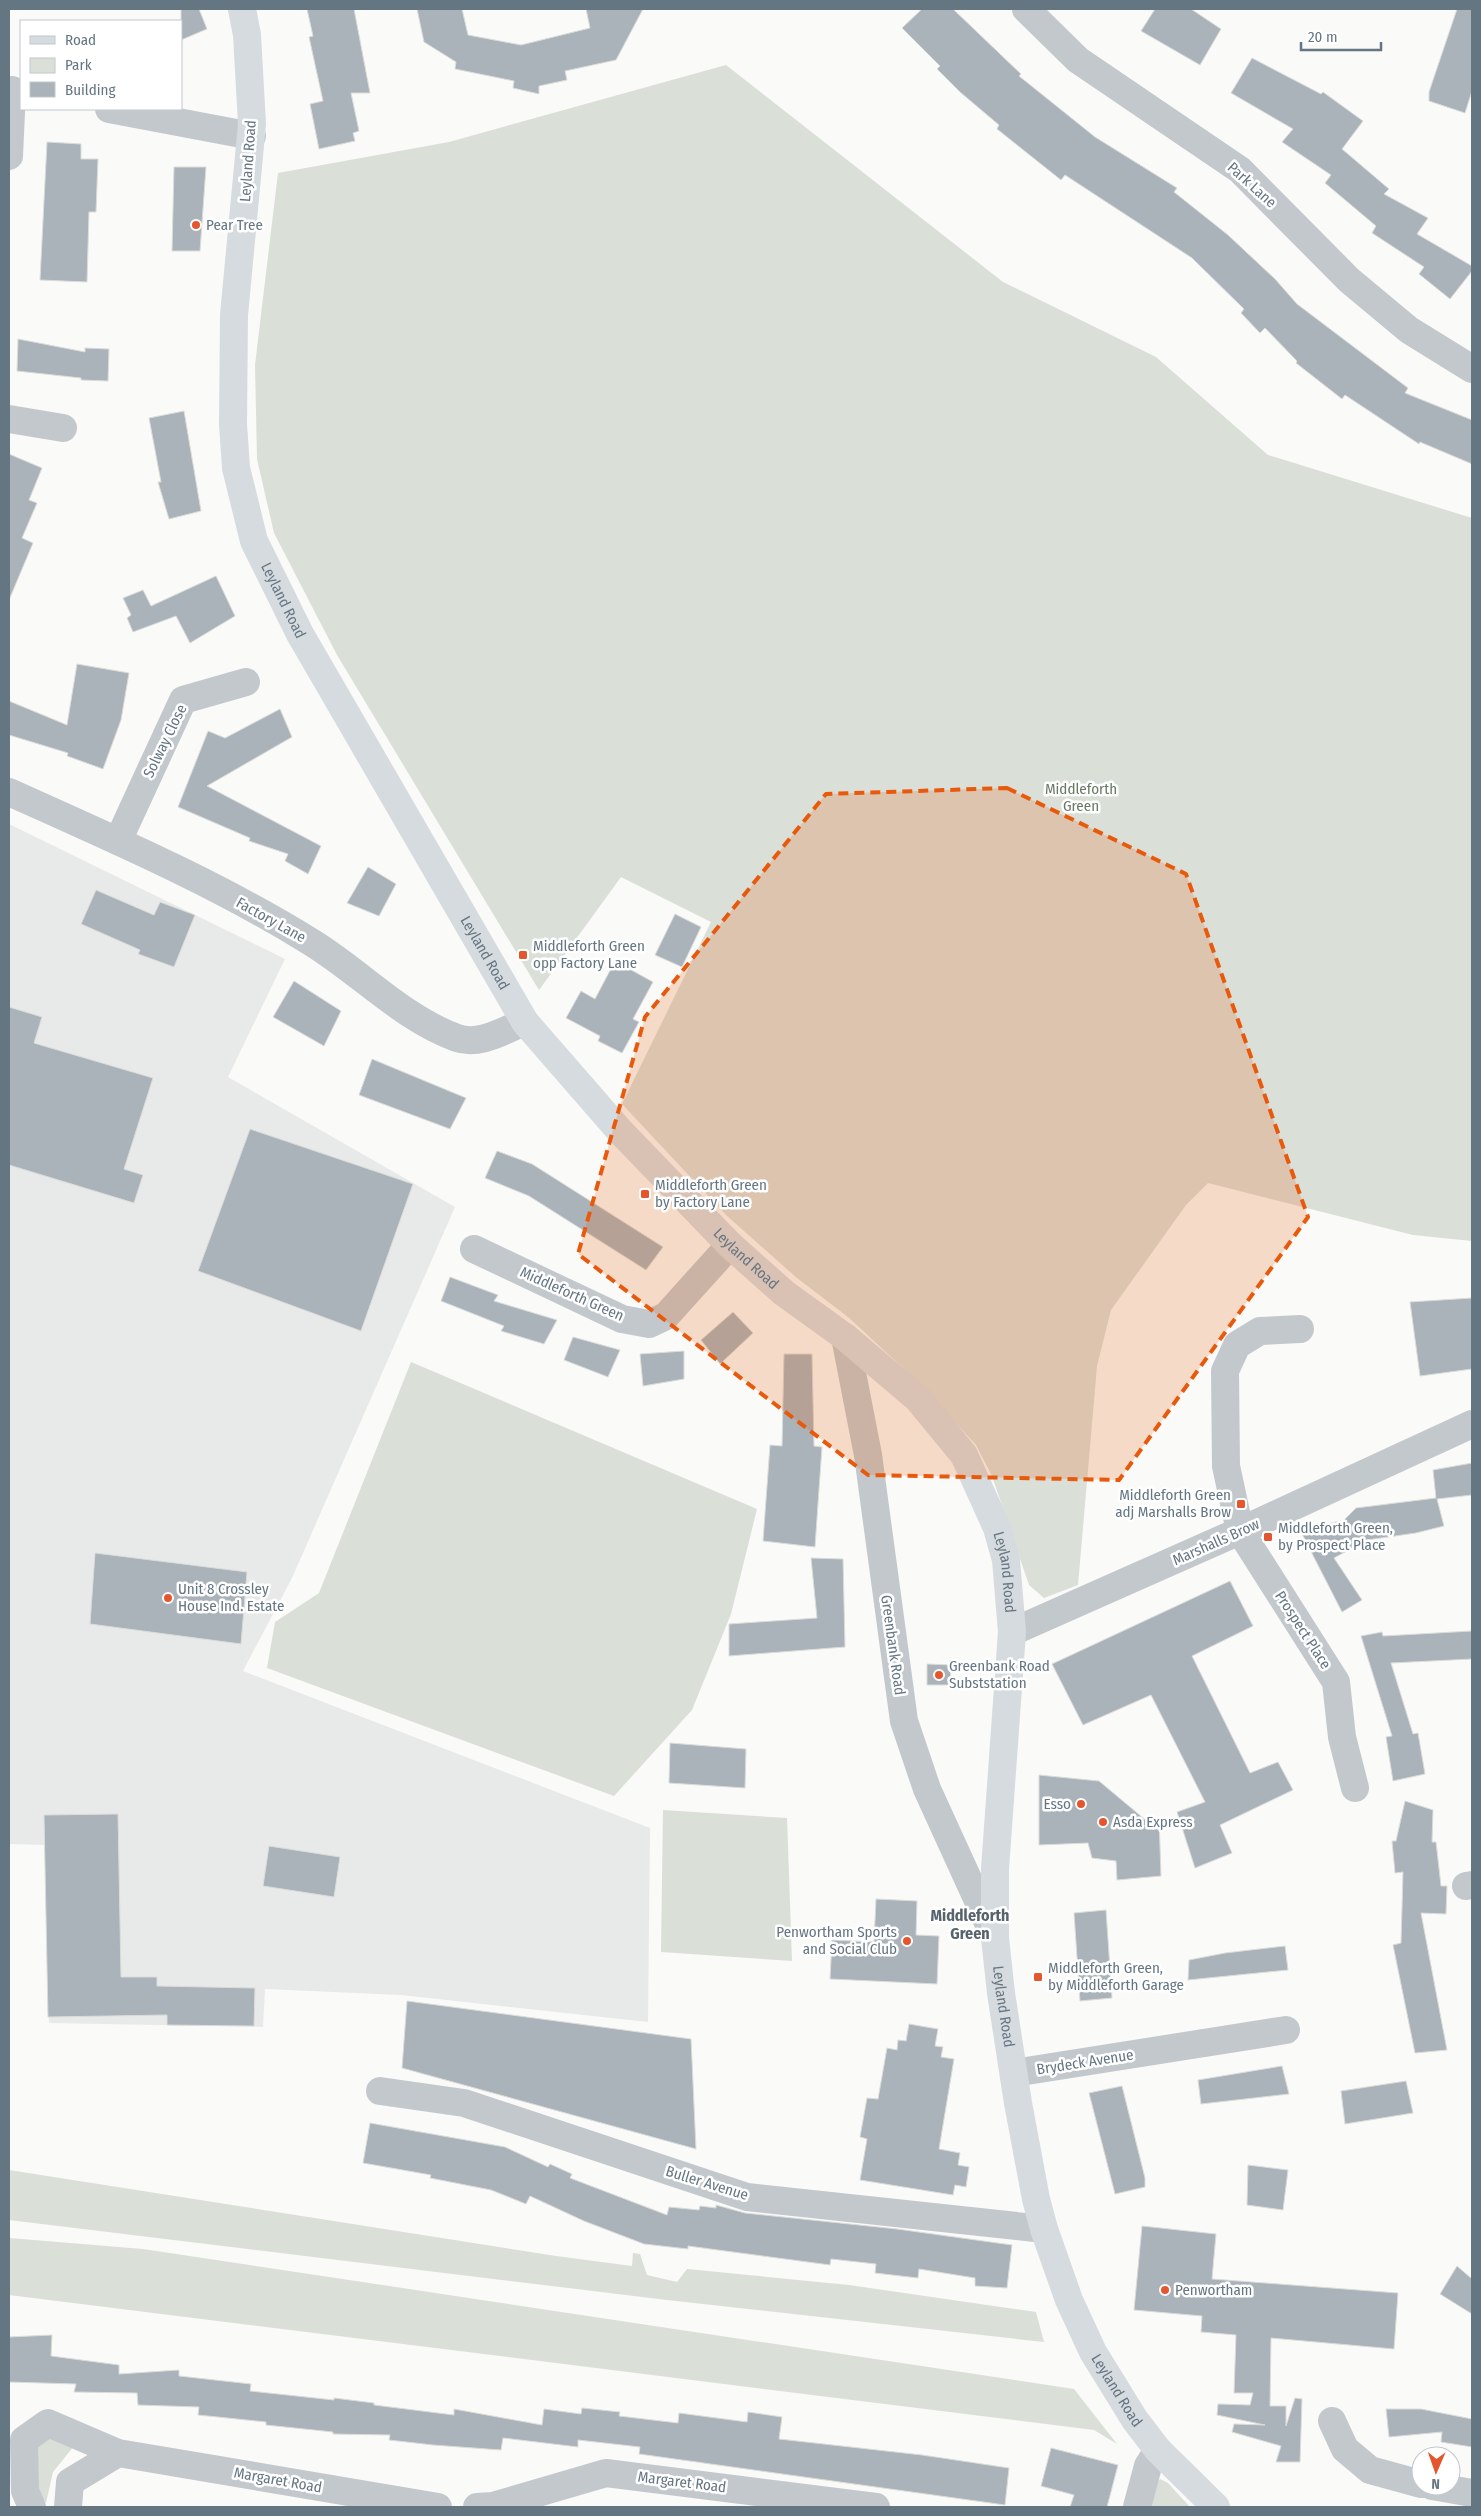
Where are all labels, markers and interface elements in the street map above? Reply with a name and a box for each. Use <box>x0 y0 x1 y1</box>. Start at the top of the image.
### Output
legend <box>20 20 182 110</box>
scale bar <box>1301 20 1381 52</box>
text: 20 m <box>1308 28 1338 46</box>
text: Road <box>65 31 96 49</box>
text: Park <box>65 56 92 74</box>
text: Building <box>65 81 116 99</box>
street label: Leyland Road <box>236 119 260 203</box>
street label: Park Lane <box>1224 158 1280 212</box>
place label: Pear Tree <box>206 216 263 234</box>
marker: Pear Tree <box>190 219 202 231</box>
street label: Leyland Road <box>257 560 310 641</box>
street label: Solway Close <box>140 701 190 781</box>
park label: Middleforth Green <box>1045 780 1117 815</box>
street label: Factory Lane <box>233 894 309 946</box>
street label: Leyland Road <box>456 913 513 993</box>
place label: Middleforth Green opp Factory Lane <box>533 937 645 972</box>
marker: Middleforth Green opp Factory Lane <box>517 949 529 961</box>
place label: Middleforth Green by Factory Lane <box>655 1176 767 1211</box>
marker: Middleforth Green by Factory Lane <box>639 1188 651 1200</box>
street label: Leyland Road <box>710 1224 782 1293</box>
street label: Middleforth Green <box>517 1263 627 1325</box>
place label: Middleforth Green adj Marshalls Brow <box>1115 1486 1231 1521</box>
marker: Middleforth Green adj Marshalls Brow <box>1235 1498 1247 1510</box>
street label: Marshalls Brow <box>1170 1515 1262 1569</box>
place label: Middleforth Green, by Prospect Place <box>1278 1519 1393 1554</box>
street label: Leyland Road <box>989 1529 1019 1614</box>
marker: Middleforth Green, by Prospect Place <box>1262 1531 1274 1543</box>
place label: Unit 8 Crossley House Ind. Estate <box>178 1580 284 1615</box>
street label: Prospect Place <box>1271 1588 1335 1672</box>
marker: Unit 8 Crossley House Ind. Estate <box>162 1592 174 1604</box>
street label: Greenbank Road <box>877 1594 909 1696</box>
place label: Greenbank Road Subststation <box>949 1657 1050 1692</box>
marker: Greenbank Road Subststation <box>933 1669 945 1681</box>
place label: Esso <box>1043 1795 1071 1813</box>
marker: Esso <box>1075 1798 1087 1810</box>
place label: Asda Express <box>1113 1813 1193 1831</box>
marker: Asda Express <box>1097 1816 1109 1828</box>
district label: Middleforth Green <box>930 1906 1010 1943</box>
place label: Penwortham Sports and Social Club <box>776 1923 897 1958</box>
marker: Penwortham Sports and Social Club <box>901 1935 913 1947</box>
place label: Middleforth Green, by Middleforth Garage <box>1048 1959 1184 1994</box>
street label: Leyland Road <box>989 1965 1018 2049</box>
marker: Middleforth Green, by Middleforth Garage <box>1032 1971 1044 1983</box>
street label: Brydeck Avenue <box>1035 2045 1135 2079</box>
street label: Buller Avenue <box>664 2162 750 2204</box>
place label: Penwortham <box>1175 2281 1252 2299</box>
marker: Penwortham <box>1159 2284 1171 2296</box>
street label: Leyland Road <box>1087 2351 1146 2431</box>
north arrow <box>1411 2446 1461 2496</box>
street label: Margaret Road <box>233 2463 323 2497</box>
street label: Margaret Road <box>637 2468 727 2496</box>
text: N <box>1431 2475 1440 2492</box>

